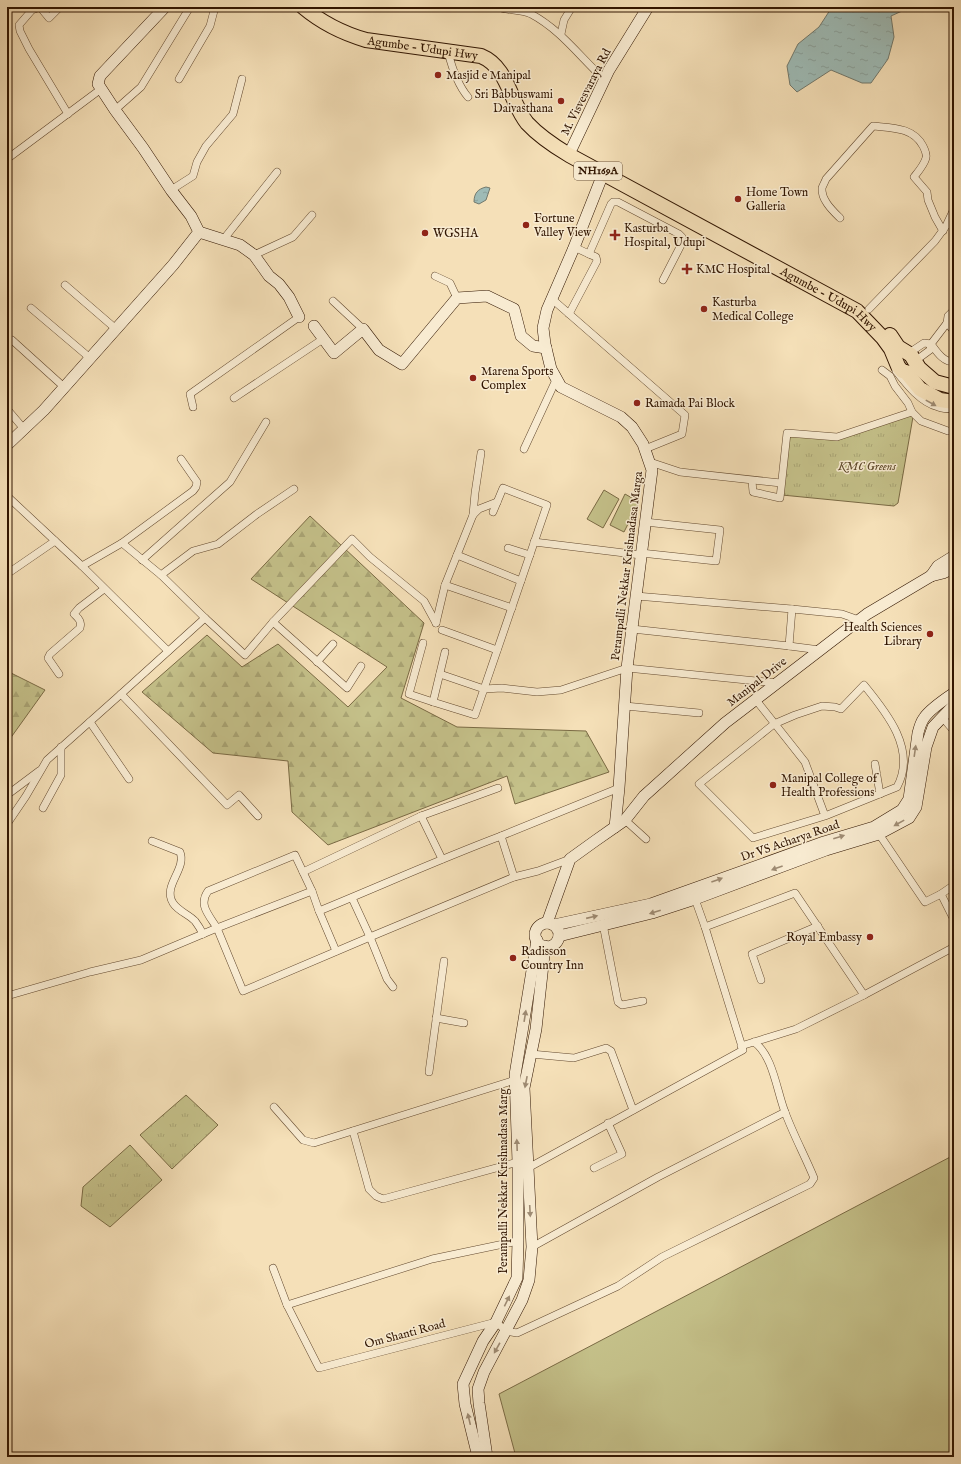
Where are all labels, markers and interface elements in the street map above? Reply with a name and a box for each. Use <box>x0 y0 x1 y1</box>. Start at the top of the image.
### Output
street label: Agumbe - Udupi Hwy <box>366 33 479 63</box>
street label: M. Visvesvaraya Rd <box>558 45 615 138</box>
place label: Masjid e Manipal <box>446 68 532 84</box>
marker: Masjid e Manipal <box>433 70 443 80</box>
place label: Sri Babbuswami Daivasthana <box>475 87 554 116</box>
marker: Sri Babbuswami Daivasthana <box>556 96 566 106</box>
road number: NH169A <box>574 162 622 180</box>
place label: Home Town Galleria <box>746 185 809 214</box>
marker: Home Town Galleria <box>733 194 743 204</box>
place label: Fortune Valley View <box>533 211 592 240</box>
marker: Fortune Valley View <box>521 220 531 230</box>
place label: Kasturba Hospital, Udupi <box>624 221 705 251</box>
place label: WGSHA <box>433 226 479 241</box>
marker: WGSHA <box>420 228 430 238</box>
marker: Kasturba Hospital, Udupi <box>609 229 621 241</box>
place label: KMC Hospital <box>696 262 771 278</box>
marker: KMC Hospital <box>681 263 693 275</box>
street label: Agumbe - Udupi Hwy <box>777 263 880 335</box>
place label: Kasturba Medical College <box>712 295 794 324</box>
marker: Kasturba Medical College <box>699 304 709 314</box>
place label: Marena Sports Complex <box>481 364 553 394</box>
marker: Marena Sports Complex <box>468 373 478 383</box>
place label: Ramada Pai Block <box>645 396 736 411</box>
marker: Ramada Pai Block <box>632 398 642 408</box>
one-way arrow <box>925 400 937 407</box>
park label: KMC Greens <box>837 459 896 474</box>
street label: Perampalli Nekkar Krishnadasa Marga <box>608 470 647 662</box>
place label: Health Sciences Library <box>844 620 922 649</box>
marker: Health Sciences Library <box>925 629 935 639</box>
street label: Manipal Drive <box>724 654 791 711</box>
one-way arrow <box>912 745 918 757</box>
place label: Manipal College of Health Professions <box>781 771 880 800</box>
marker: Manipal College of Health Professions <box>768 780 778 790</box>
street label: Dr VS Acharya Road <box>739 817 842 865</box>
one-way arrow <box>893 820 904 827</box>
one-way arrow <box>834 834 846 840</box>
one-way arrow <box>770 865 782 871</box>
one-way arrow <box>711 877 723 883</box>
one-way arrow <box>648 909 660 915</box>
one-way arrow <box>586 913 599 919</box>
place label: Royal Embassy <box>786 930 862 945</box>
marker: Royal Embassy <box>865 932 875 942</box>
place label: Radisson Country Inn <box>521 944 584 973</box>
marker: Radisson Country Inn <box>508 953 518 963</box>
one-way arrow <box>522 1010 528 1022</box>
one-way arrow <box>522 1076 528 1088</box>
street label: Perampalli Nekkar Krishnadasa Marg <box>496 1088 512 1274</box>
one-way arrow <box>514 1139 521 1151</box>
one-way arrow <box>527 1205 533 1218</box>
one-way arrow <box>504 1295 510 1307</box>
street label: Om Shanti Road <box>363 1316 448 1352</box>
one-way arrow <box>493 1342 500 1354</box>
one-way arrow <box>465 1413 471 1425</box>

